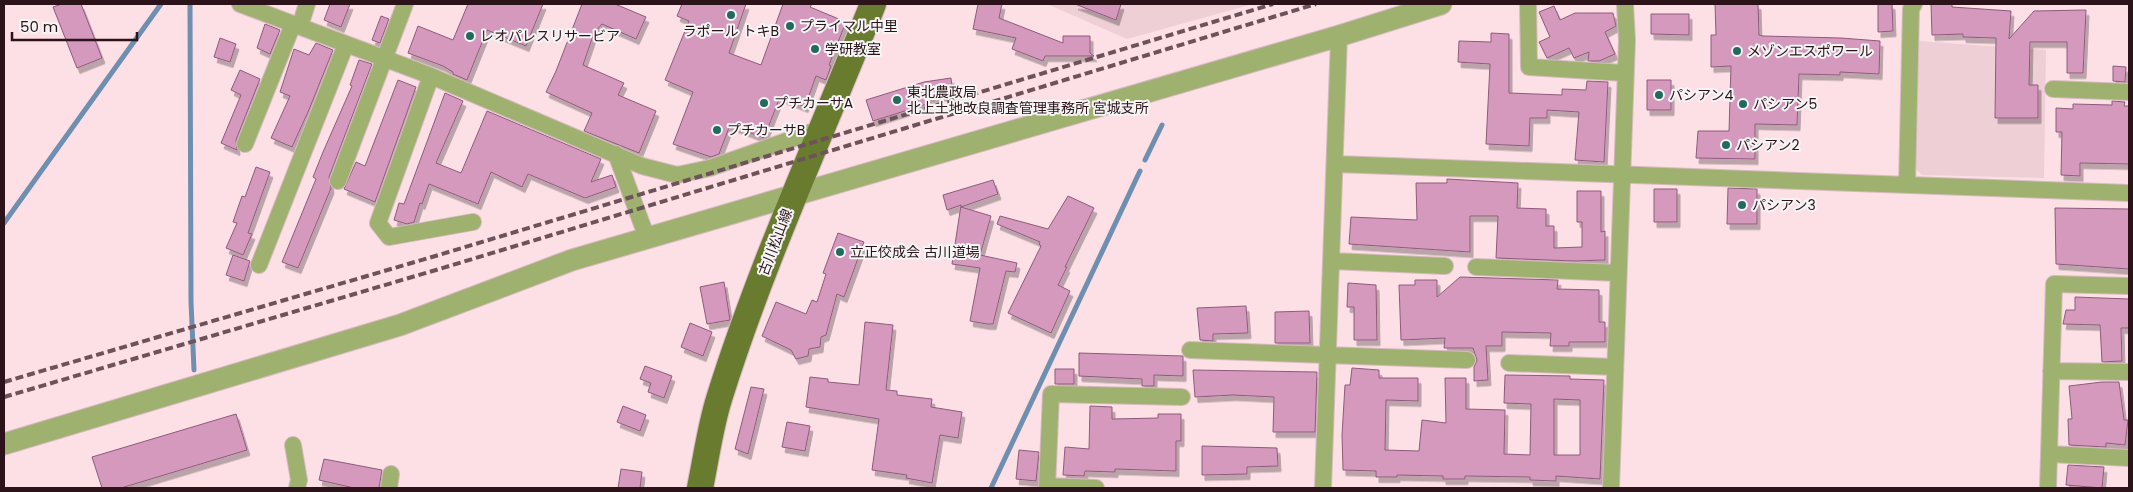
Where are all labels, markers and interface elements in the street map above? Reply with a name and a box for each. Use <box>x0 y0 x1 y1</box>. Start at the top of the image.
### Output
marker: ラポール トキB <box>725 9 737 21</box>
scale bar <box>12 10 138 42</box>
text: 50 m <box>20 16 58 37</box>
place label: プライマル中里 <box>800 16 898 36</box>
marker: プライマル中里 <box>784 20 796 32</box>
place label: ラポール トキB <box>683 21 779 41</box>
place label: レオパレスリサービア <box>480 26 620 46</box>
marker: レオパレスリサービア <box>464 30 476 42</box>
place label: 学研教室 <box>825 39 881 59</box>
place label: メゾンエスポワール <box>1747 41 1873 61</box>
marker: 学研教室 <box>809 43 821 55</box>
marker: メゾンエスポワール <box>1731 45 1743 57</box>
place label: 東北農政局 北上土地改良調査管理事務所 宮城支所 <box>907 82 1149 118</box>
place label: パシアン4 <box>1669 85 1733 105</box>
marker: パシアン4 <box>1653 89 1665 101</box>
place label: プチカーサA <box>774 93 853 113</box>
marker: 東北農政局 北上土地改良調査管理事務所 宮城支所 <box>891 94 903 106</box>
place label: パシアン5 <box>1753 94 1817 114</box>
marker: プチカーサA <box>758 97 770 109</box>
marker: パシアン5 <box>1737 98 1749 110</box>
place label: プチカーサB <box>727 120 805 140</box>
marker: プチカーサB <box>711 124 723 136</box>
place label: パシアン2 <box>1736 135 1800 155</box>
marker: パシアン2 <box>1720 139 1732 151</box>
place label: パシアン3 <box>1752 195 1816 215</box>
marker: パシアン3 <box>1736 199 1748 211</box>
street label: 古川松山線 <box>753 206 797 278</box>
place label: 立正佼成会 古川道場 <box>850 242 980 262</box>
marker: 立正佼成会 古川道場 <box>834 246 846 258</box>

